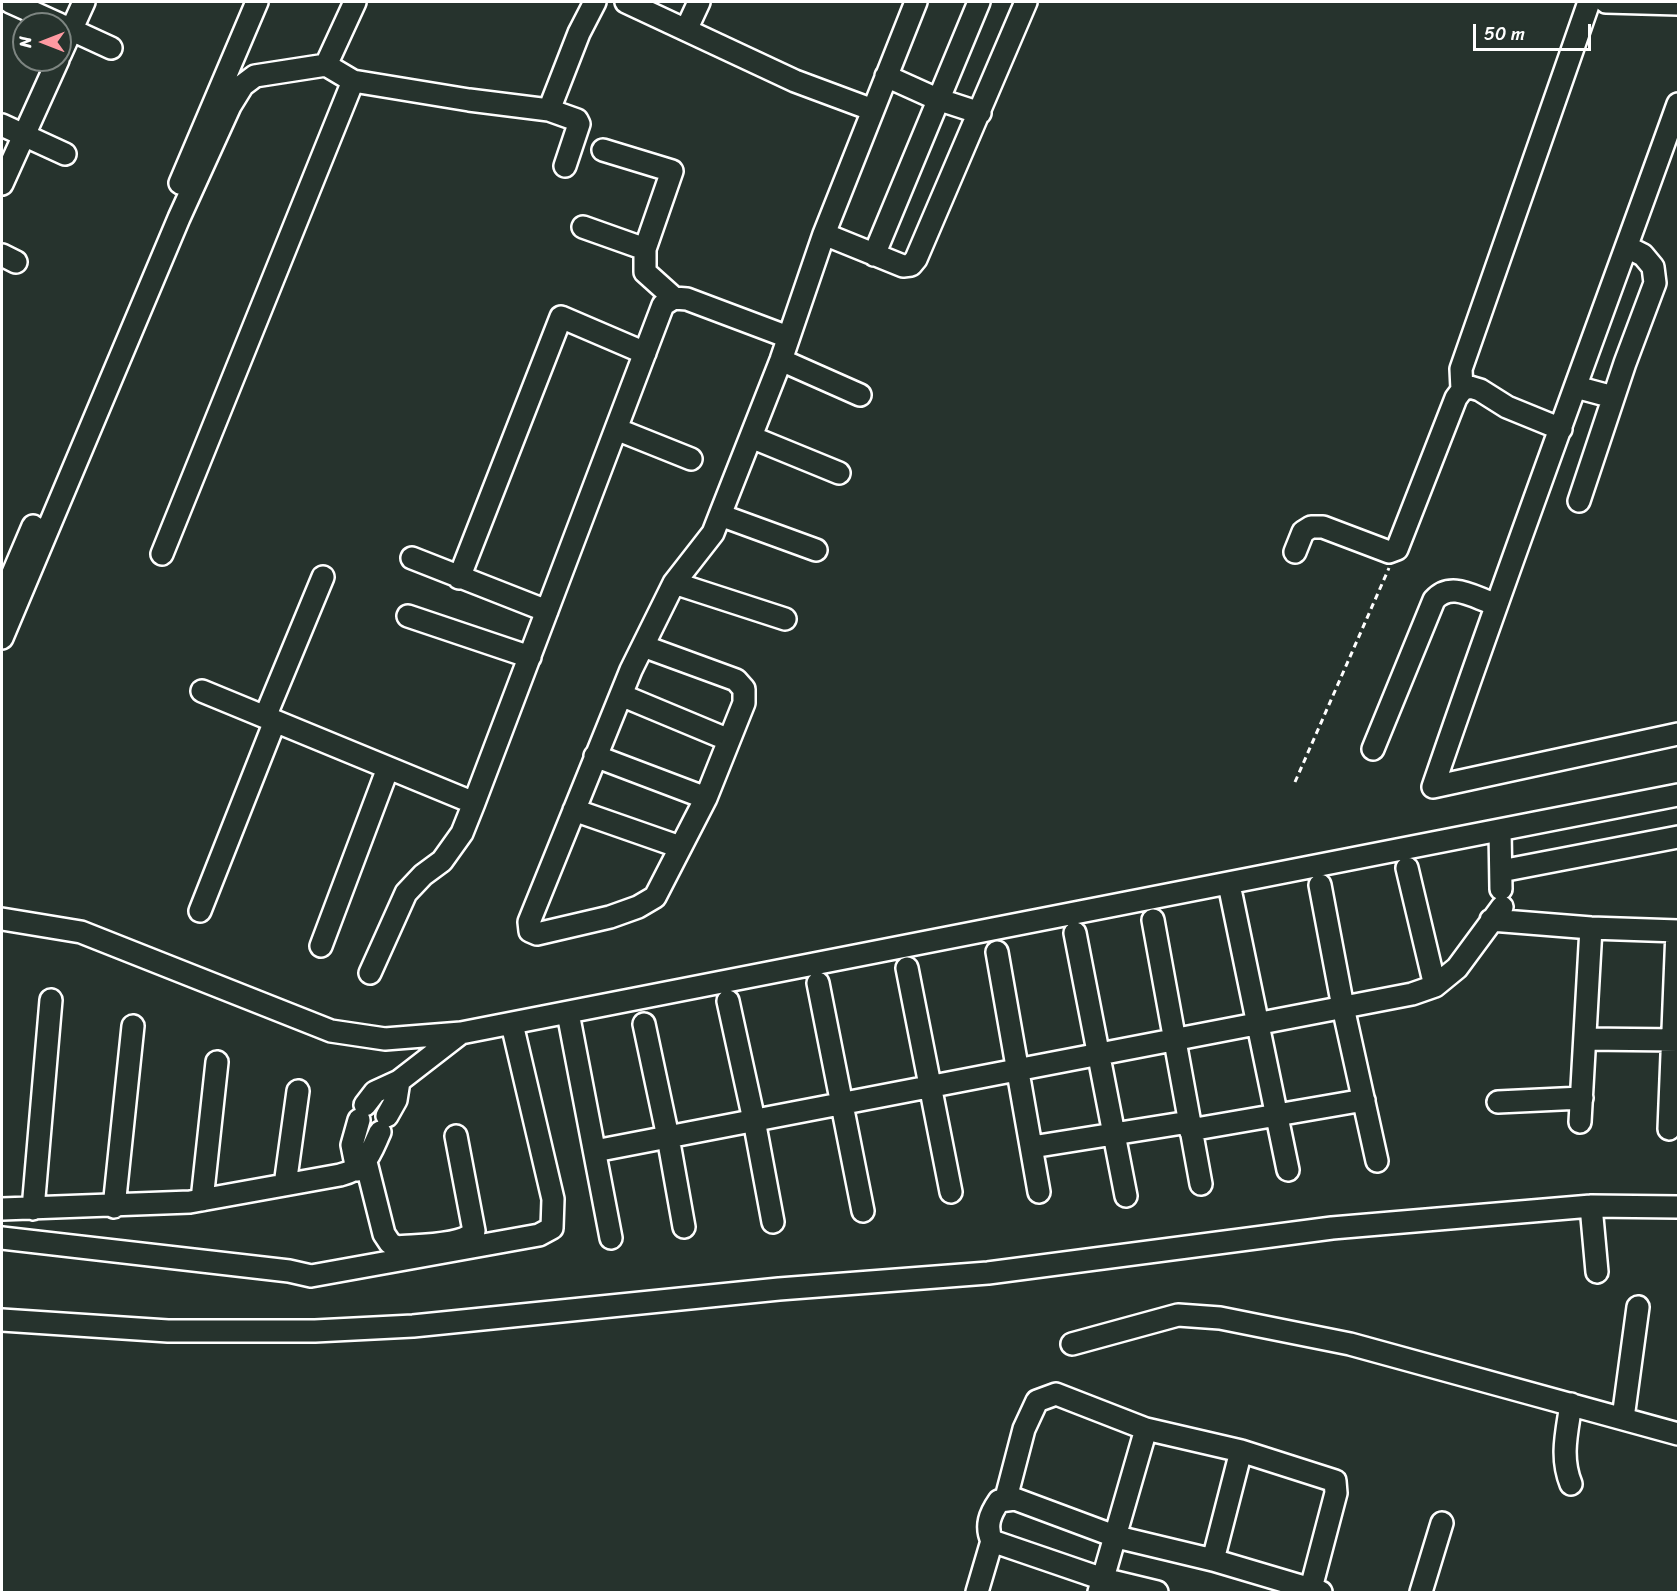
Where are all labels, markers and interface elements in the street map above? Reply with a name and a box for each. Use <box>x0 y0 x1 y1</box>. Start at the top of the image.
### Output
north arrow <box>12 12 72 72</box>
scale bar <box>1476 12 1594 50</box>
text: 50 m <box>1484 18 1525 50</box>
text: N <box>11 36 40 48</box>

